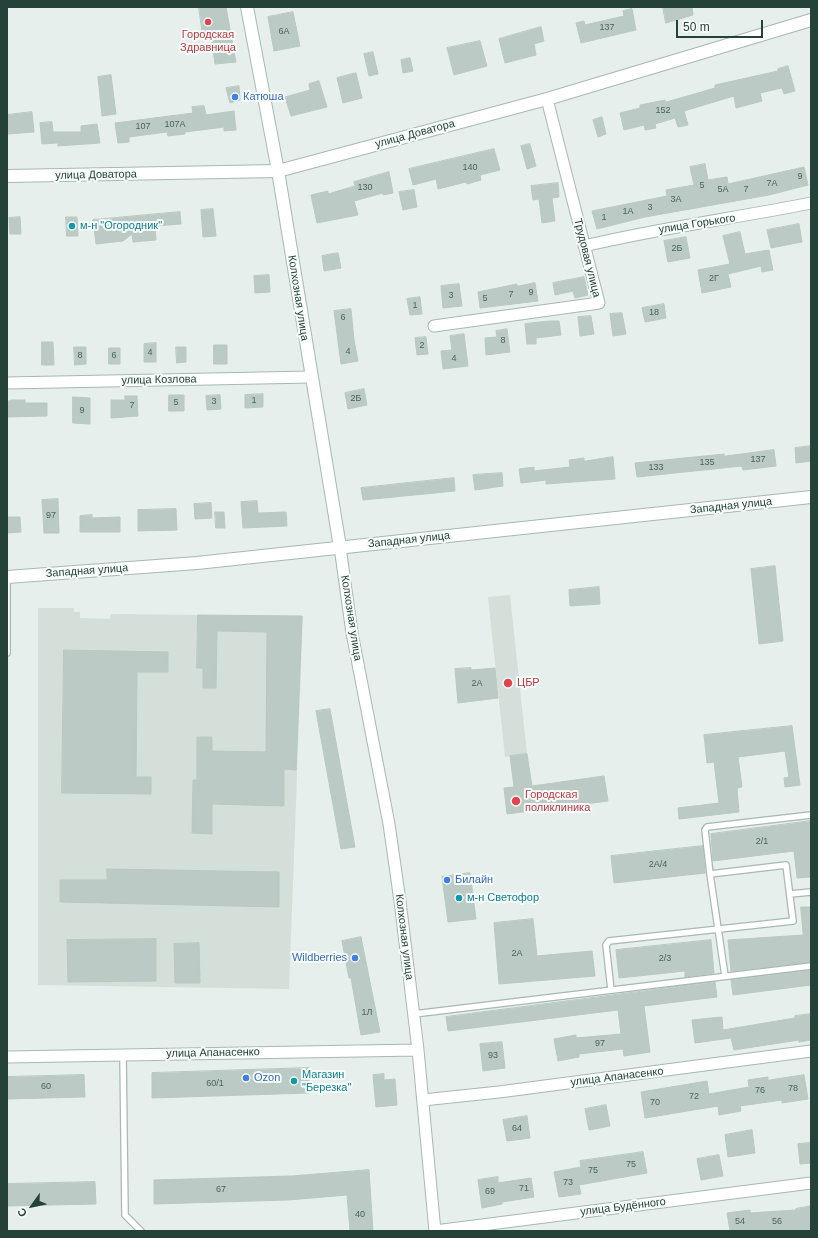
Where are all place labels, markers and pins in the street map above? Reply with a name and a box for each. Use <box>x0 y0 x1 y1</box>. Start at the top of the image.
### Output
marker: Городская Здравница <box>203 17 213 27</box>
place label: Городская Здравница <box>180 28 236 54</box>
place label: Катюша <box>243 90 284 104</box>
marker: Катюша <box>230 92 240 102</box>
place label: м-н "Огородник" <box>80 219 162 233</box>
marker: м-н "Огородник" <box>67 221 77 231</box>
place label: ЦБР <box>517 676 540 690</box>
marker: ЦБР <box>502 677 514 689</box>
place label: Городская поликлиника <box>525 788 590 814</box>
marker: Городская поликлиника <box>510 795 522 807</box>
place label: Билайн <box>455 873 493 887</box>
marker: Билайн <box>442 875 452 885</box>
place label: м-н Светофор <box>467 891 539 905</box>
marker: м-н Светофор <box>454 893 464 903</box>
place label: Wildberries <box>292 951 347 965</box>
marker: Wildberries <box>350 953 360 963</box>
place label: Магазин "Березка" <box>302 1068 351 1094</box>
place label: Ozon <box>254 1071 280 1085</box>
marker: Ozon <box>241 1073 251 1083</box>
marker: Магазин "Березка" <box>289 1076 299 1086</box>

